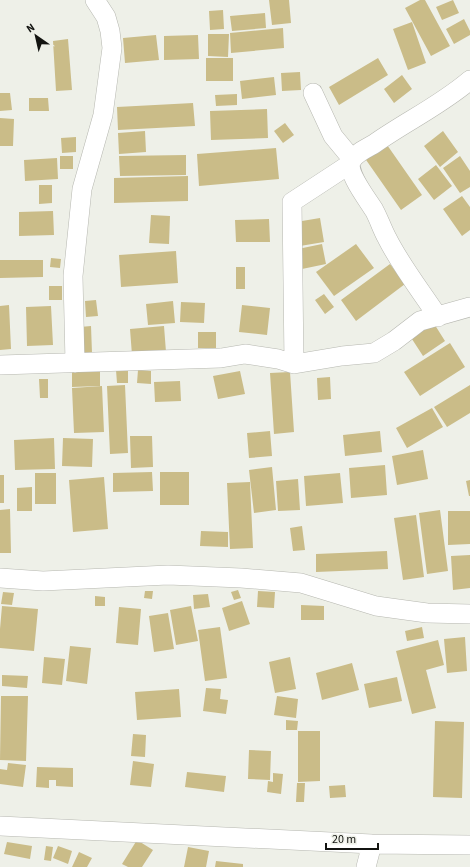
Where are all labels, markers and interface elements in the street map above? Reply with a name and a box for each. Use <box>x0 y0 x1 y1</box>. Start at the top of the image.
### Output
north arrow <box>16 16 56 56</box>
text: N <box>23 20 38 36</box>
scale bar <box>326 825 378 851</box>
text: 20 m <box>332 831 356 848</box>

